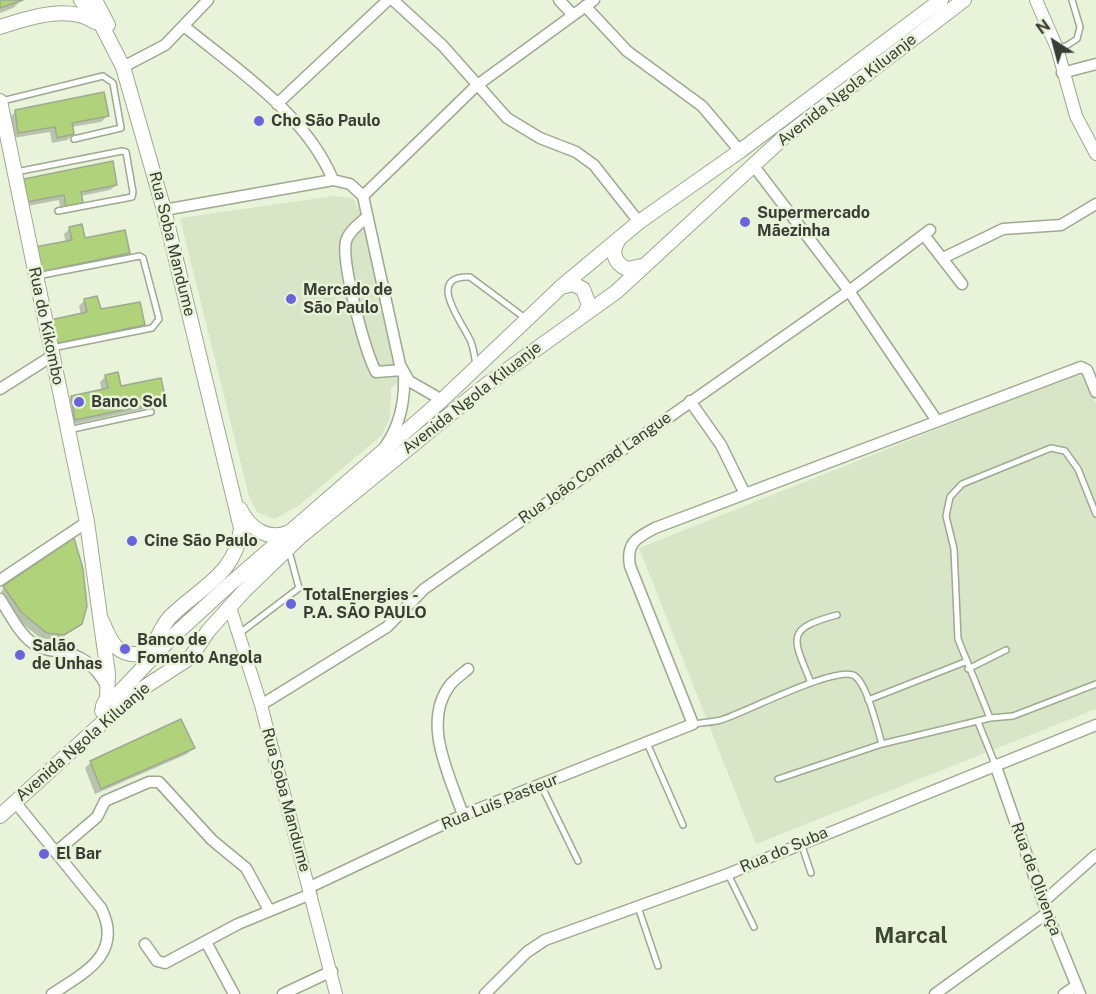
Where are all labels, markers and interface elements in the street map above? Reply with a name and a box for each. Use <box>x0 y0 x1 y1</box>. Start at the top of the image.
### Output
north arrow <box>1024 12 1084 72</box>
text: N <box>1032 16 1054 38</box>
street label: Avenida Ngola Kiluanje <box>774 30 920 150</box>
place label: Cho São Paulo <box>271 111 380 131</box>
marker: Cho São Paulo <box>252 114 266 128</box>
street label: Rua Soba Mandume <box>145 170 199 318</box>
place label: Supermercado Mãezinha <box>757 203 870 241</box>
marker: Supermercado Mãezinha <box>738 215 752 229</box>
street label: Rua do Kikombo <box>24 265 68 387</box>
place label: Mercado de São Paulo <box>303 280 393 318</box>
marker: Mercado de São Paulo <box>284 292 298 306</box>
street label: Avenida Ngola Kiluanje <box>399 338 545 458</box>
place label: Banco Sol <box>91 392 168 412</box>
marker: Banco Sol <box>72 395 86 409</box>
street label: Rua João Conrad Langue <box>515 408 675 528</box>
place label: Cine São Paulo <box>144 531 258 551</box>
marker: Cine São Paulo <box>125 534 139 548</box>
place label: TotalEnergies - P.A. SÃO PAULO <box>303 585 427 623</box>
marker: TotalEnergies - P.A. SÃO PAULO <box>284 597 298 611</box>
place label: Banco de Fomento Angola <box>137 630 262 668</box>
place label: Salão de Unhas <box>32 636 102 674</box>
marker: Banco de Fomento Angola <box>118 642 132 656</box>
marker: Salão de Unhas <box>13 648 27 662</box>
street label: Avenida Ngola Kiluanje <box>12 679 154 805</box>
street label: Rua Soba Mandume <box>257 726 315 874</box>
street label: Rua Luís Pasteur <box>439 770 561 834</box>
street label: Rua de Olivença <box>1007 820 1065 938</box>
street label: Rua do Suba <box>737 823 831 877</box>
place label: El Bar <box>56 844 102 864</box>
marker: El Bar <box>37 847 51 861</box>
district label: Marcal <box>874 923 948 949</box>

